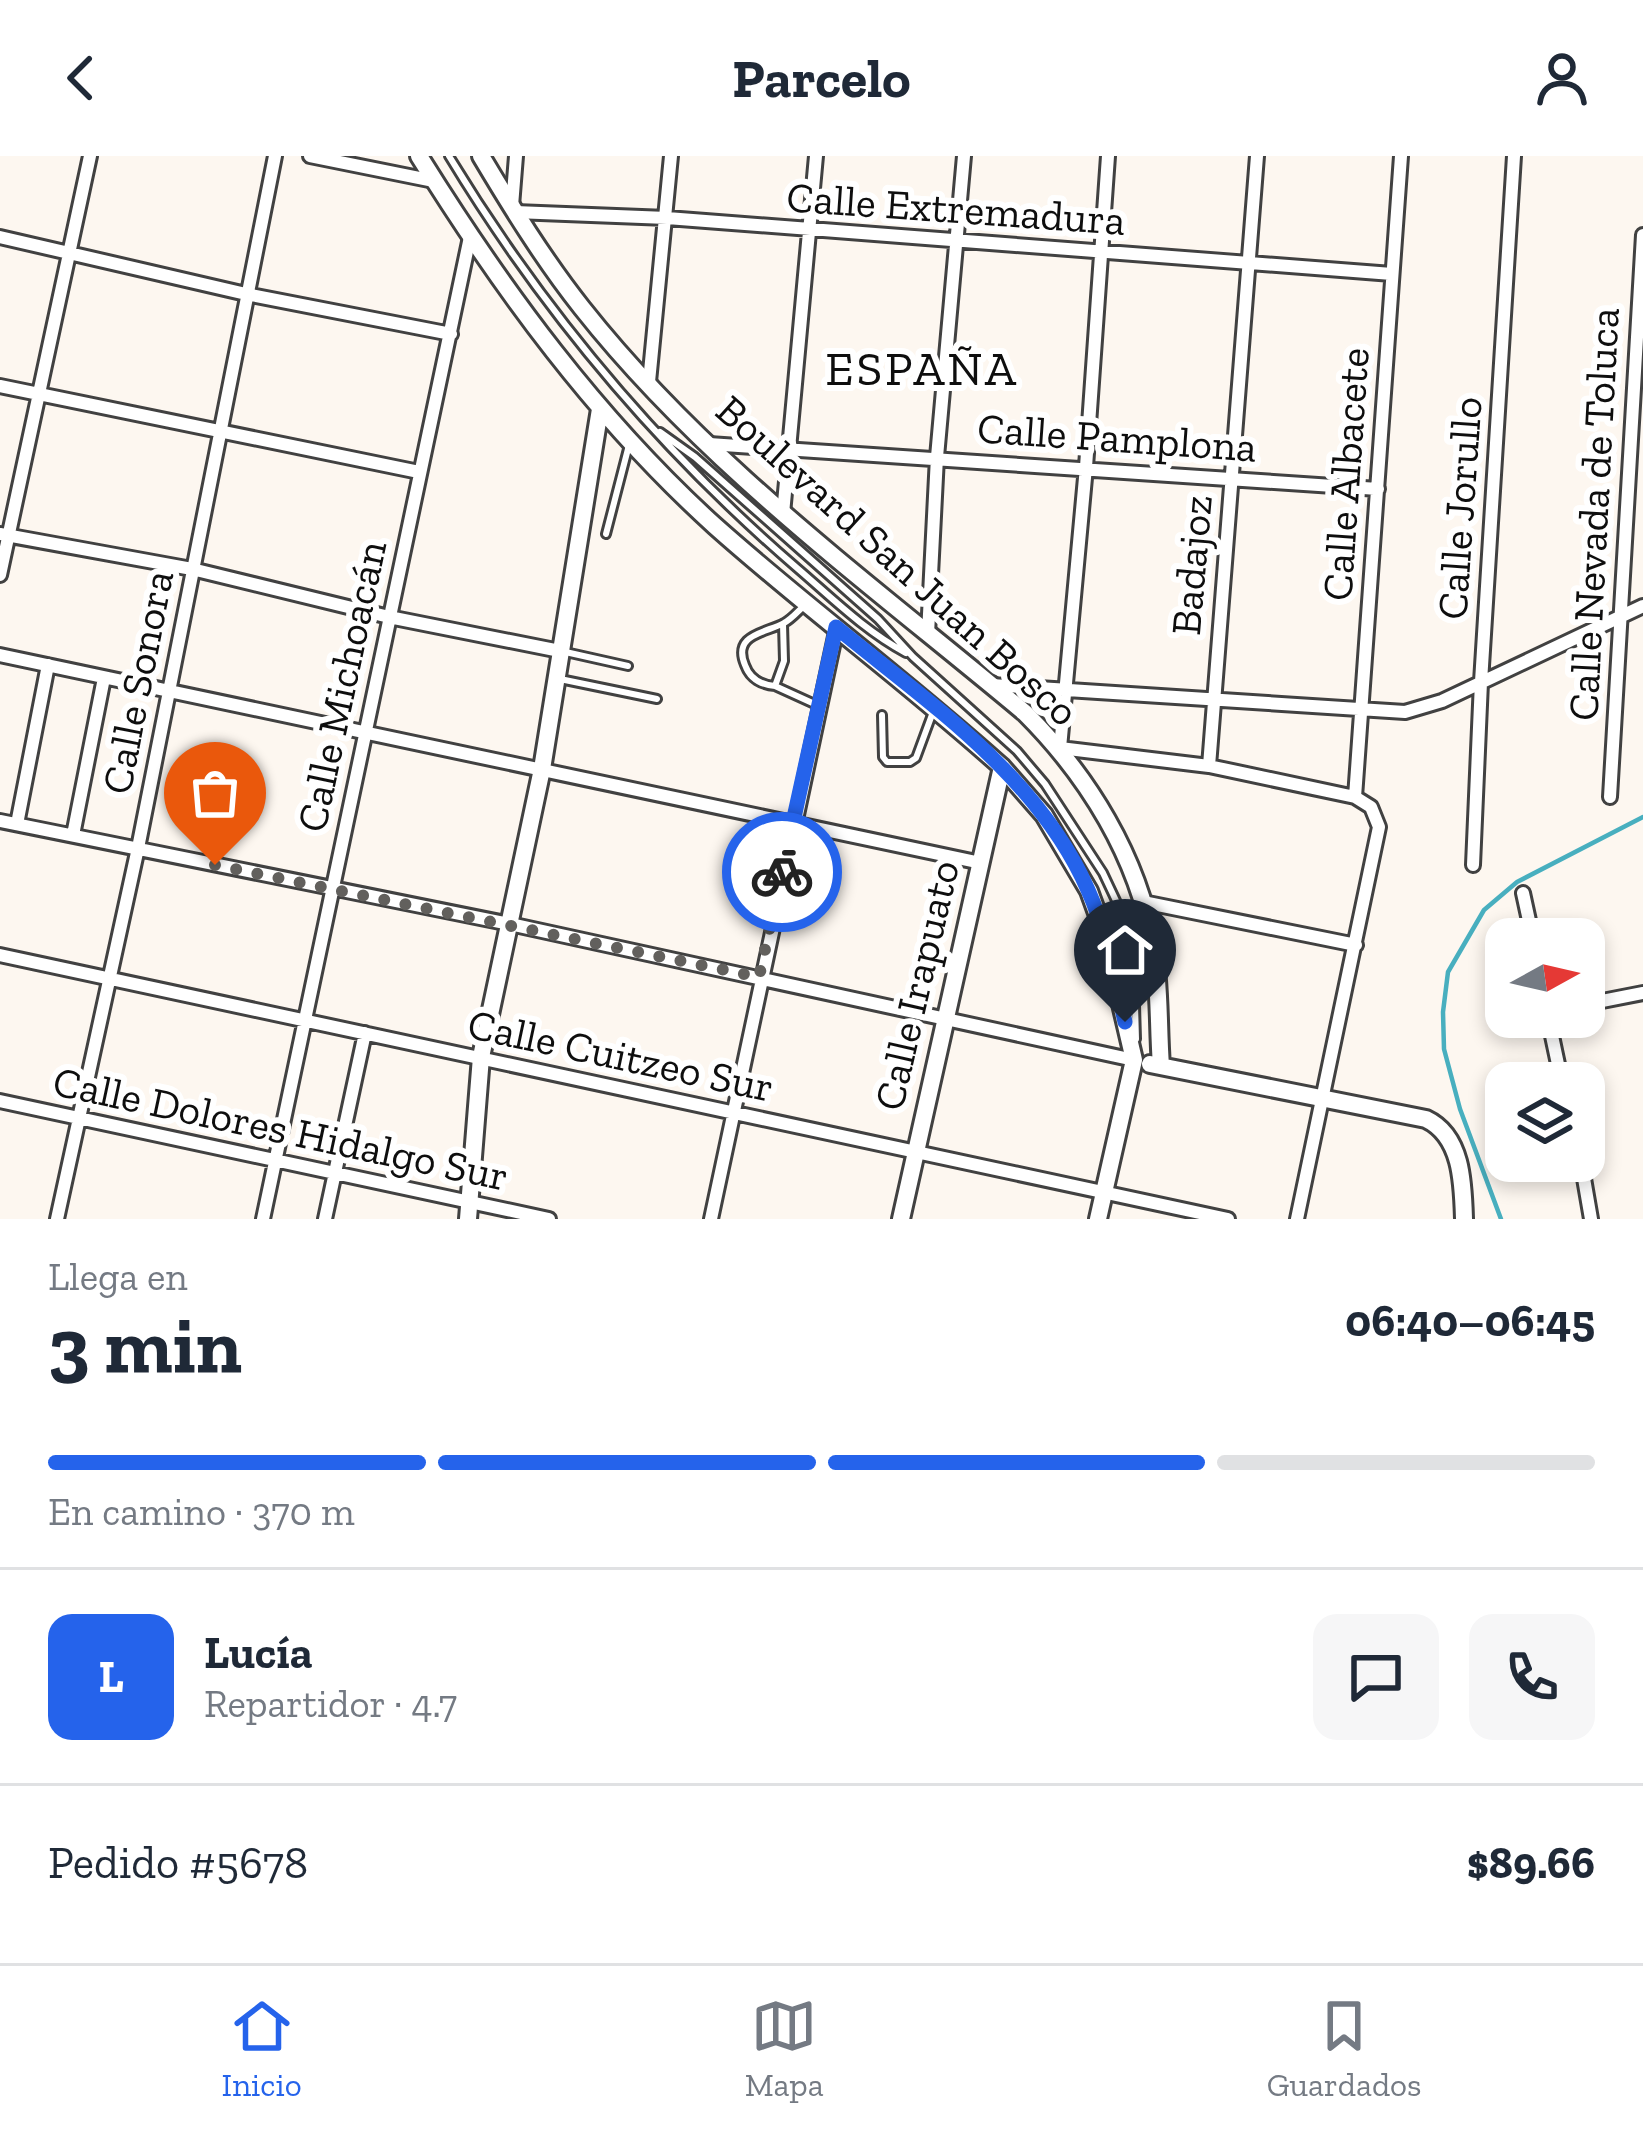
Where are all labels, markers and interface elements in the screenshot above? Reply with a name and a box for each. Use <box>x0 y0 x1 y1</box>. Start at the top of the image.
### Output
icon: back <box>48 45 114 111</box>
icon: person <box>1529 45 1595 111</box>
text: Parcelo <box>732 46 911 111</box>
street label: Calle Extremadura <box>785 171 1127 246</box>
street label: Calle Nevada de Toluca <box>1557 306 1630 722</box>
district label: ESPAÑA <box>825 340 1019 397</box>
street label: Calle Albacete <box>1311 346 1380 602</box>
street label: Boulevard San Juan Bosco <box>706 384 1089 737</box>
street label: Calle Jorullo <box>1426 395 1493 621</box>
street label: Calle Pamplona <box>976 402 1258 473</box>
street label: Badajoz <box>1160 493 1223 637</box>
street label: Calle Michoacán <box>286 536 397 836</box>
street label: Calle Sonora <box>91 566 184 798</box>
pin <box>164 742 266 865</box>
icon: bag <box>182 760 248 826</box>
courier <box>722 812 842 932</box>
icon: bike <box>749 839 815 905</box>
street label: Calle Irapuato <box>863 855 970 1115</box>
pin <box>1074 899 1176 1022</box>
icon: home <box>1092 917 1158 983</box>
north arrow <box>1485 918 1605 1038</box>
map controls <box>1485 918 1605 1182</box>
street label: Calle Cuitzeo Sur <box>464 998 778 1113</box>
street label: Calle Dolores Hidalgo Sur <box>49 1055 513 1202</box>
button: layers <box>1485 1062 1605 1182</box>
text: Llega en <box>48 1253 188 1300</box>
text: 06:40–06:45 <box>1345 1294 1595 1348</box>
text: 3 min <box>48 1298 242 1392</box>
text: En camino · 370 m <box>48 1488 355 1535</box>
button: chat <box>1313 1614 1439 1740</box>
button: phone <box>1469 1614 1595 1740</box>
text: Lucía <box>204 1626 312 1680</box>
text: L <box>98 1650 124 1704</box>
text: Repartidor · 4.7 <box>204 1680 457 1727</box>
text: Pedido #5678 <box>48 1836 308 1890</box>
text: $89.66 <box>1467 1836 1595 1890</box>
tab: Inicio <box>222 1993 302 2104</box>
tab: Mapa <box>745 1993 824 2104</box>
tab: Guardados <box>1267 1993 1421 2104</box>

